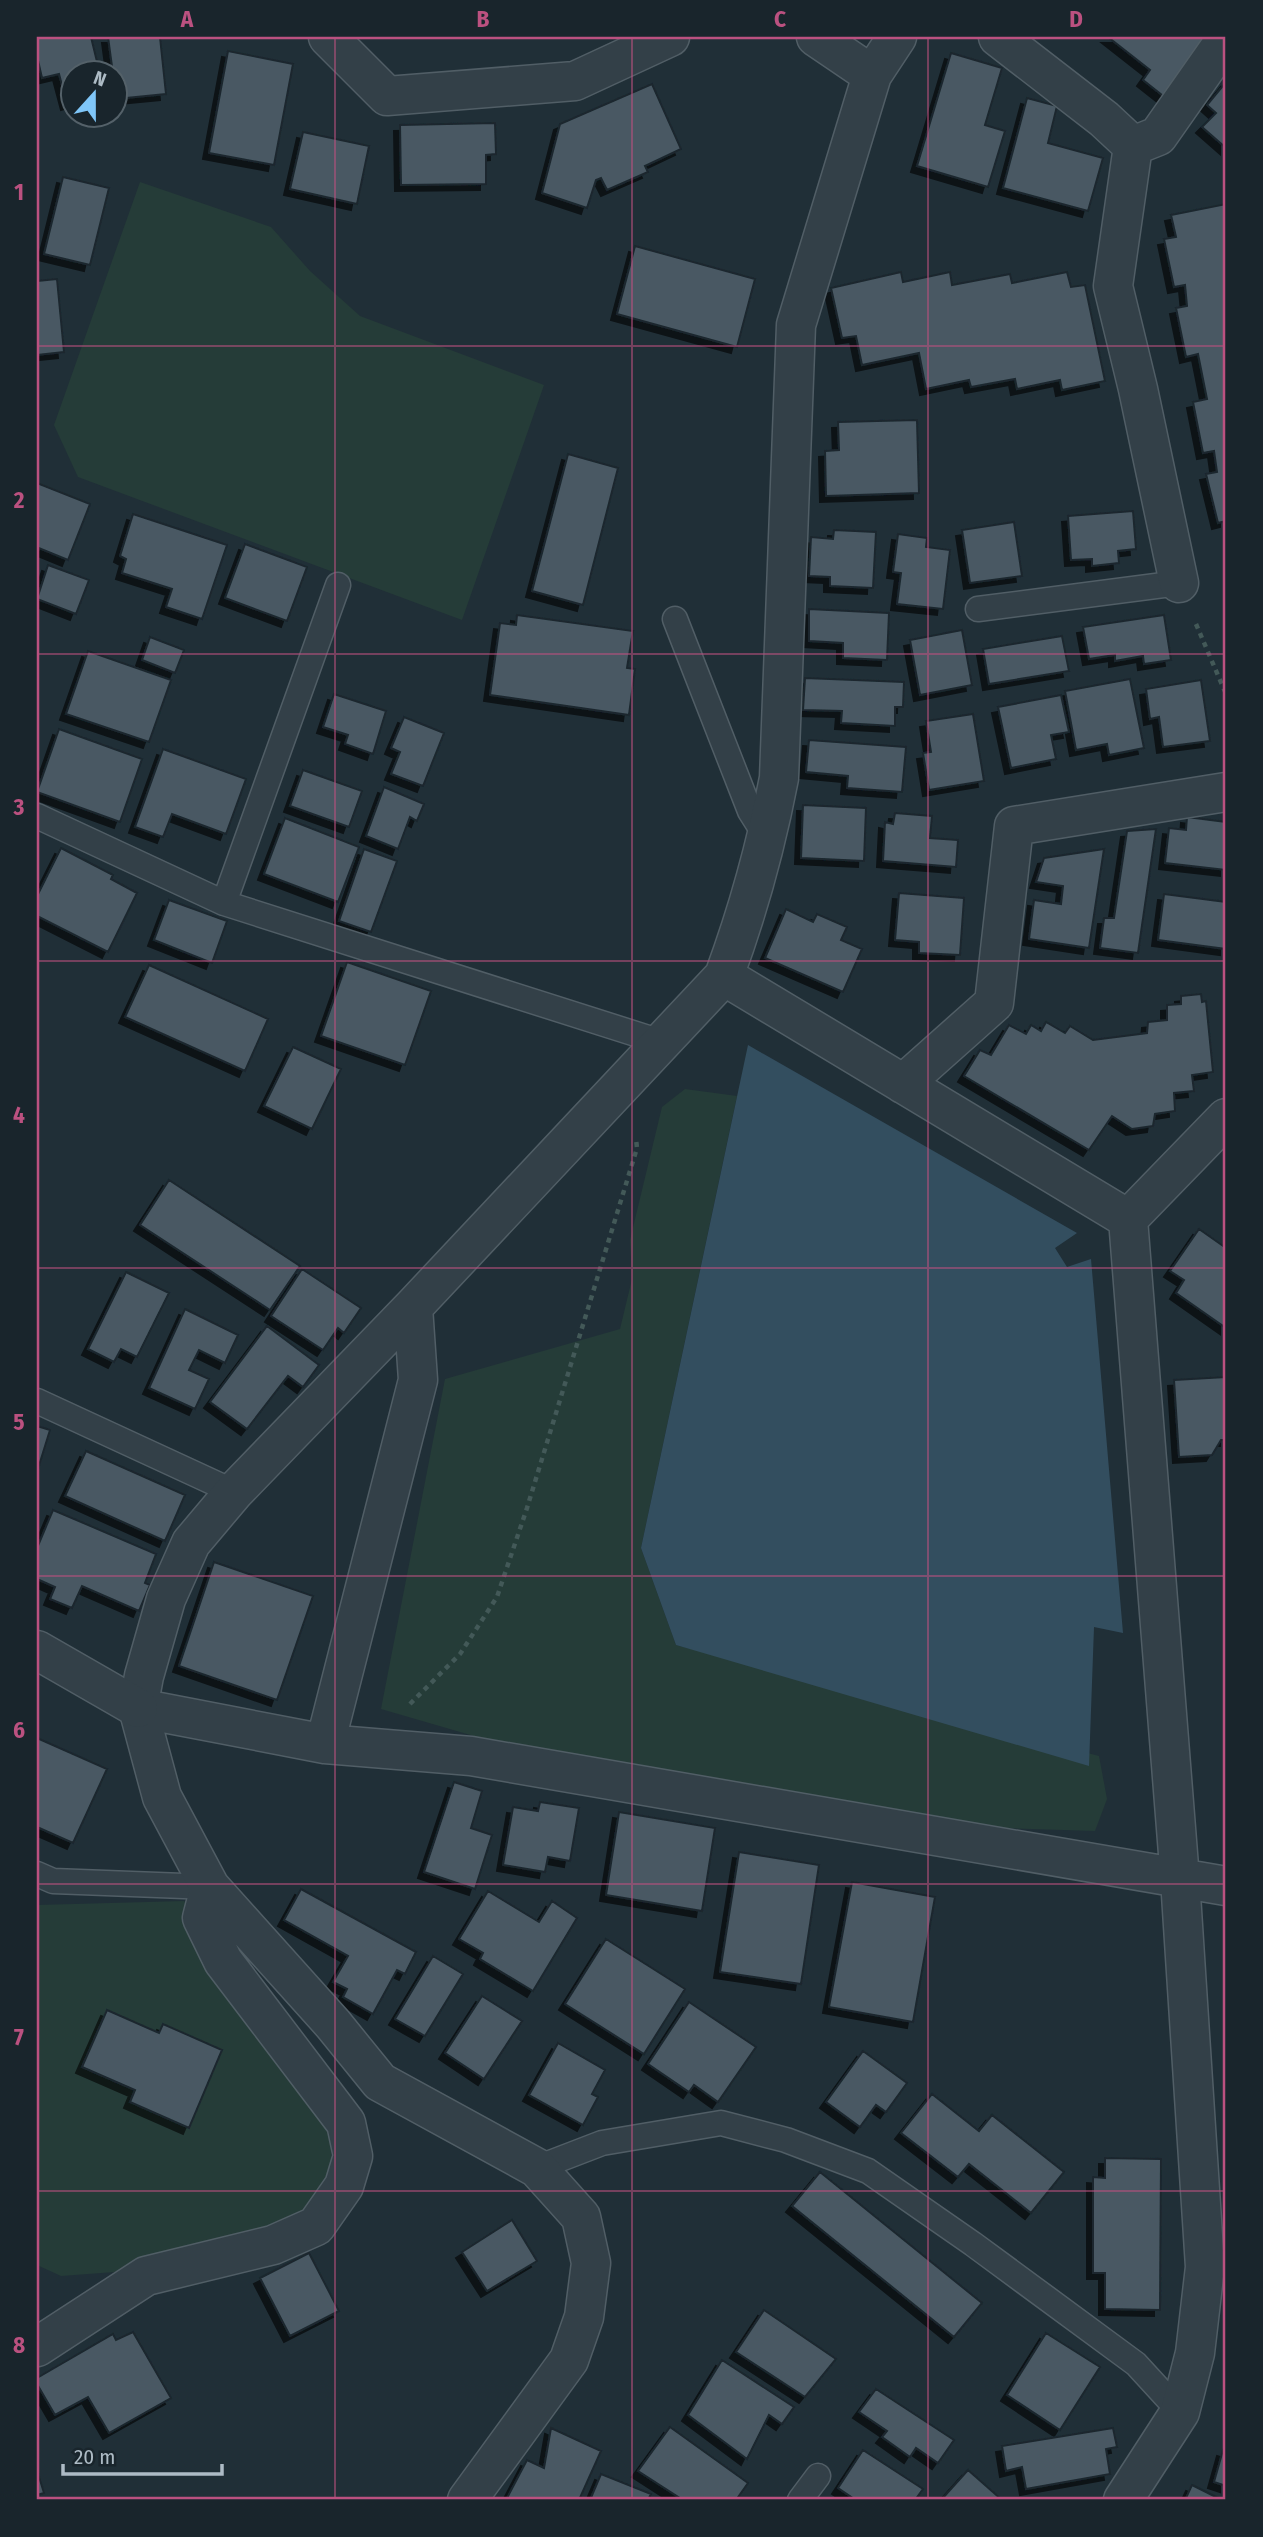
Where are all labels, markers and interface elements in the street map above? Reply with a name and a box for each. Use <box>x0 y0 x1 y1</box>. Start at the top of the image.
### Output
text: A <box>180 5 194 33</box>
text: B <box>477 5 490 33</box>
text: C <box>774 5 786 33</box>
text: D <box>1069 5 1083 33</box>
north arrow <box>60 60 130 130</box>
text: N <box>90 66 109 91</box>
text: 1 <box>14 178 24 206</box>
text: 2 <box>13 486 25 514</box>
text: 3 <box>13 793 25 821</box>
text: 4 <box>13 1101 25 1129</box>
text: 5 <box>13 1408 25 1436</box>
text: 6 <box>13 1716 25 1744</box>
text: 7 <box>14 2023 24 2051</box>
text: 8 <box>13 2331 25 2359</box>
scale bar <box>63 2432 222 2476</box>
text: 20 m <box>74 2444 115 2470</box>

